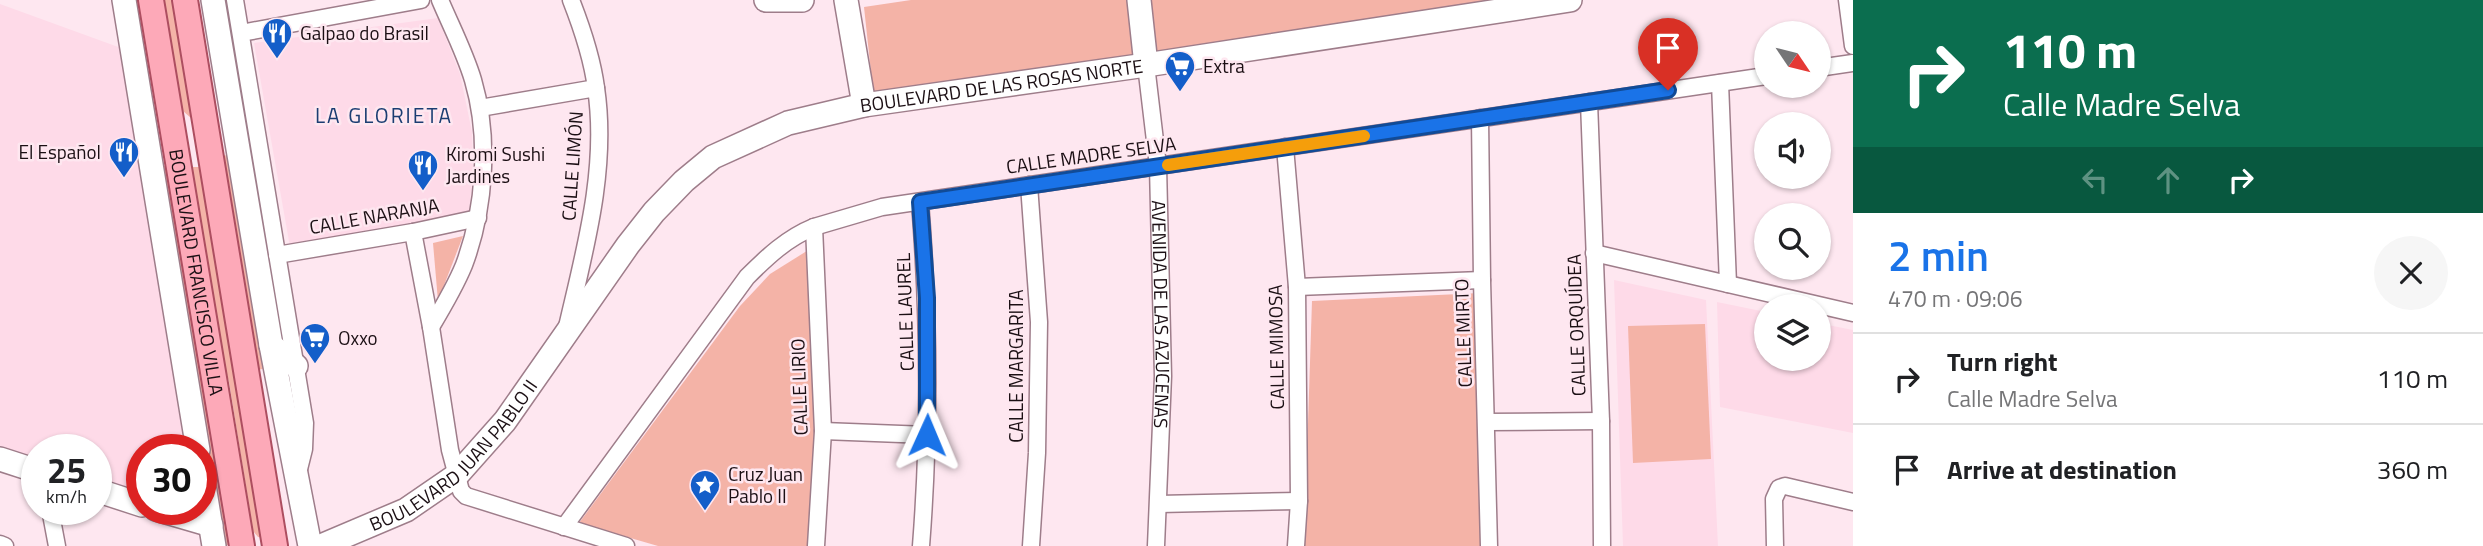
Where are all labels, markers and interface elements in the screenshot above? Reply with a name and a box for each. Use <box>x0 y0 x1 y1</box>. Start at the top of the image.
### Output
text: 110 m <box>2003 12 2137 87</box>
restaurant icon: Galpao do Brasil <box>260 16 294 60</box>
place label: Galpao do Brasil <box>300 18 429 47</box>
pin <box>1638 18 1698 90</box>
north arrow <box>1754 21 1830 98</box>
map controls <box>1754 21 1831 371</box>
icon: right <box>1888 28 1979 119</box>
icon: arrive <box>1649 29 1687 67</box>
supermarket icon: Extra <box>1163 49 1197 93</box>
street label: BOULEVARD DE LAS ROSAS NORTE <box>858 51 1145 119</box>
place label: Extra <box>1203 51 1245 80</box>
text: Calle Madre Selva <box>2003 80 2240 128</box>
district label: LA GLORIETA <box>315 99 453 131</box>
street label: CALLE LIMÓN <box>553 110 590 222</box>
button: sound <box>1754 112 1831 189</box>
street label: CALLE MADRE SELVA <box>1004 128 1178 181</box>
restaurant icon: El Español <box>107 135 141 179</box>
place label: El Español <box>18 137 101 166</box>
place label: Kiromi Sushi Jardines <box>446 139 545 190</box>
street label: BOULEVARD FRANCISCO VILLA <box>162 147 232 398</box>
restaurant icon: Kiromi Sushi Jardines <box>406 148 440 192</box>
icon: left <box>2076 161 2114 199</box>
icon: ahead <box>2149 161 2187 199</box>
icon: right <box>2222 161 2260 199</box>
street label: CALLE NARANJA <box>307 190 441 241</box>
street label: AVENIDA DE LAS AZUCENAS <box>1145 200 1178 429</box>
button: search <box>1754 203 1831 280</box>
text: 2 min <box>1888 223 1989 287</box>
button: close <box>2374 236 2448 310</box>
street label: CALLE LAUREL <box>888 252 921 372</box>
street label: CALLE ORQUÍDEA <box>1559 253 1592 397</box>
street label: CALLE MIRTO <box>1446 278 1479 388</box>
text: 470 m · 09:06 <box>1888 281 2023 316</box>
street label: CALLE MIMOSA <box>1260 284 1291 410</box>
street label: CALLE MARGARITA <box>1001 289 1030 443</box>
button: layers <box>1754 294 1831 371</box>
supermarket icon: Oxxo <box>298 321 332 365</box>
place label: Oxxo <box>338 323 378 352</box>
street label: CALLE LIRIO <box>782 338 815 436</box>
text: Turn right <box>1947 342 2058 381</box>
text: 110 m <box>2377 359 2448 398</box>
icon: right <box>1888 360 1926 398</box>
street label: BOULEVARD JUAN PABLO II <box>365 373 544 538</box>
text: Calle Madre Selva <box>1947 381 2118 416</box>
position arrow <box>890 398 964 472</box>
speed limit sign: 30 <box>126 434 217 525</box>
text: 25 <box>47 443 86 497</box>
text: Arrive at destination <box>1947 450 2177 489</box>
text: 360 m <box>2377 450 2448 489</box>
icon: arrive <box>1888 451 1926 489</box>
place label: Cruz Juan Pablo II <box>728 459 803 510</box>
place icon: Cruz Juan Pablo II <box>688 468 722 512</box>
text: km/h <box>46 483 87 510</box>

